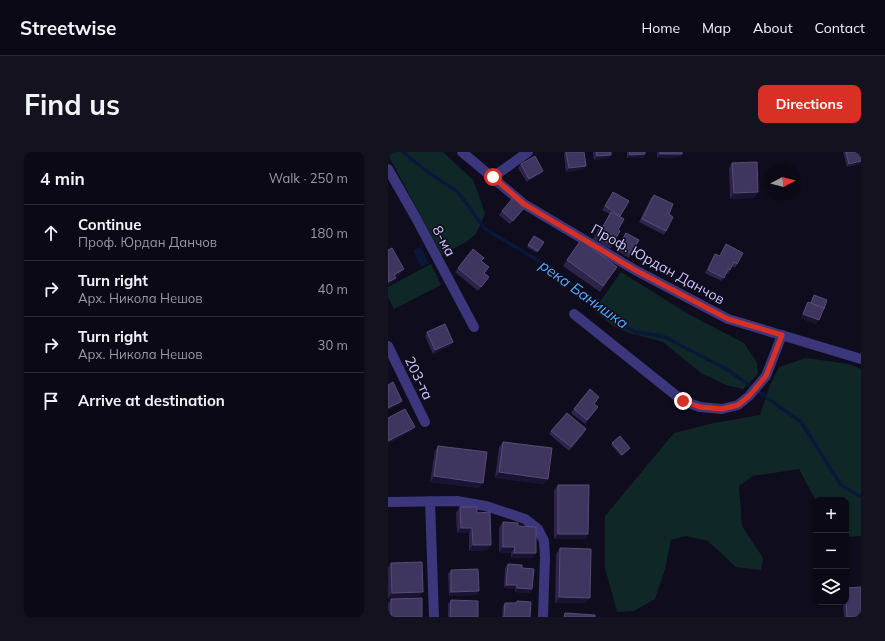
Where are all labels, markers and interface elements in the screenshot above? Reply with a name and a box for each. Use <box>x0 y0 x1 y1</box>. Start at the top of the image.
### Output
text: Streetwise <box>20 16 116 40</box>
text: Home <box>641 19 680 37</box>
text: Map <box>702 19 731 37</box>
text: About <box>753 19 793 37</box>
text: Contact <box>815 19 865 37</box>
button: Directions <box>758 85 861 123</box>
text: Find us <box>24 87 120 122</box>
north arrow <box>765 164 801 200</box>
text: 4 min <box>40 168 85 189</box>
route start <box>484 168 502 186</box>
text: Walk · 250 m <box>269 170 348 186</box>
text: Continue <box>78 215 141 234</box>
street label: Проф. Юрдан Данчов <box>588 220 728 308</box>
icon: ahead <box>40 222 62 244</box>
street label: 8-ма <box>428 222 460 260</box>
text: 180 m <box>310 225 348 241</box>
text: Проф. Юрдан Данчов <box>78 234 217 250</box>
water label: река Банишка <box>536 255 632 333</box>
text: Turn right <box>78 271 148 290</box>
icon: right <box>40 278 62 300</box>
text: 40 m <box>318 281 348 297</box>
text: Арх. Никола Нешов <box>78 290 203 306</box>
text: Turn right <box>78 327 148 346</box>
icon: right <box>40 334 62 356</box>
text: 30 m <box>318 337 348 353</box>
text: Арх. Никола Нешов <box>78 346 203 362</box>
street label: 203-та <box>401 353 437 403</box>
icon: arrive <box>40 390 62 412</box>
text: Arrive at destination <box>78 391 225 410</box>
route end <box>674 392 692 410</box>
map controls <box>813 497 849 605</box>
button: + <box>813 497 849 533</box>
button: − <box>813 533 849 569</box>
button: layers <box>813 569 849 605</box>

